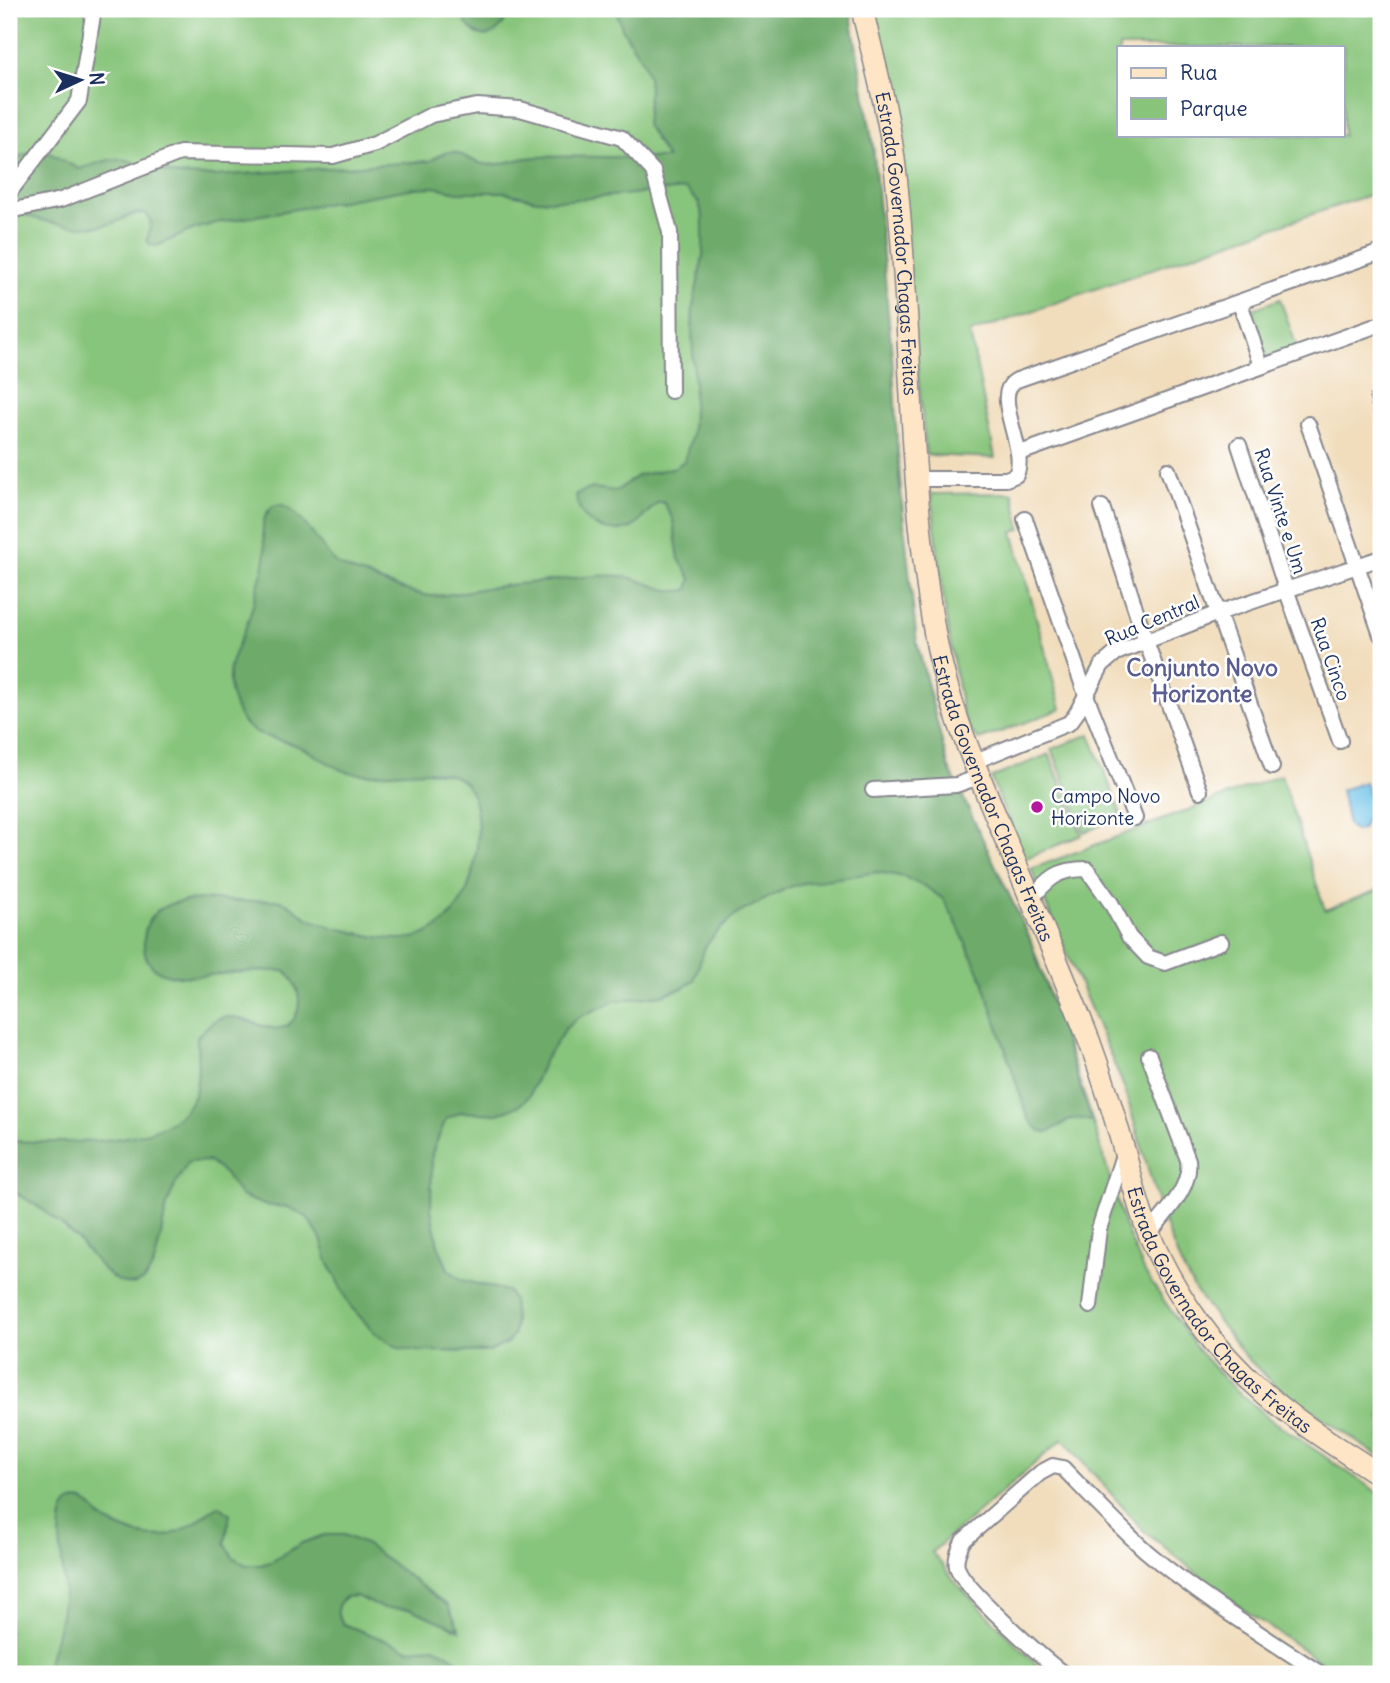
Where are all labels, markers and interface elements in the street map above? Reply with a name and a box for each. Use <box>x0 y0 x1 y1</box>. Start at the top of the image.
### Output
north arrow <box>46 46 116 116</box>
legend <box>1117 46 1344 136</box>
text: Rua <box>1180 59 1217 86</box>
text: N <box>85 71 109 86</box>
street label: Estrada Governador Chagas Freitas <box>870 89 923 396</box>
text: Parque <box>1180 95 1248 122</box>
street label: Rua Vinte e Um <box>1249 445 1313 577</box>
street label: Rua Central <box>1101 589 1203 651</box>
street label: Rua Cinco <box>1306 614 1356 704</box>
street label: Estrada Governador Chagas Freitas <box>928 653 1059 945</box>
district label: Conjunto Novo Horizonte <box>1126 653 1278 708</box>
place label: Campo Novo Horizonte <box>1051 784 1160 830</box>
marker: Campo Novo Horizonte <box>1029 799 1045 815</box>
street label: Estrada Governador Chagas Freitas <box>1122 1184 1317 1438</box>

